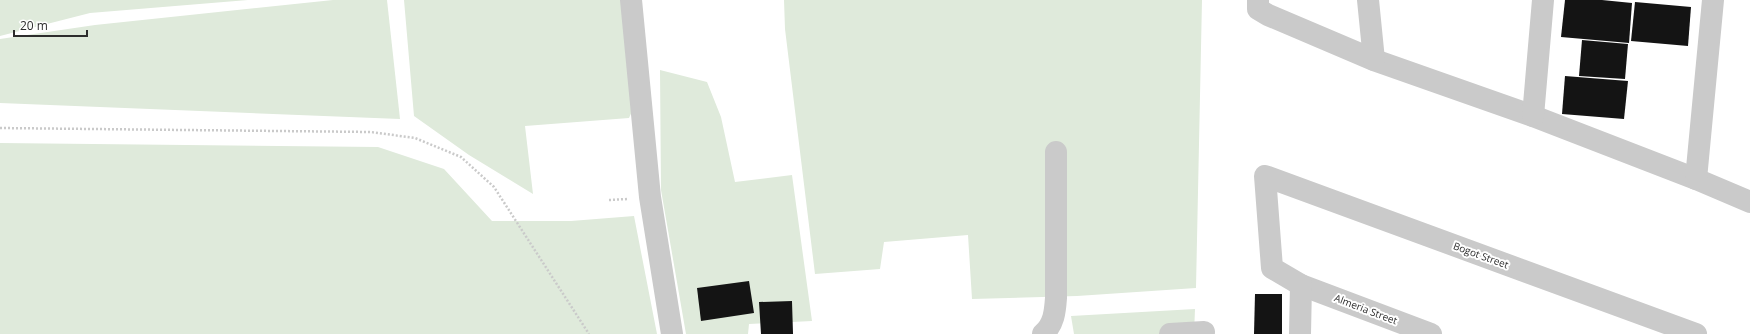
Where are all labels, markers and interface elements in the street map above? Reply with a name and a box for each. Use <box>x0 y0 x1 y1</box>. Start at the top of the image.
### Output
scale bar <box>14 12 87 38</box>
text: 20 m <box>20 17 48 34</box>
street label: Bogot Street <box>1451 239 1511 272</box>
street label: Almeria Street <box>1332 291 1400 328</box>

